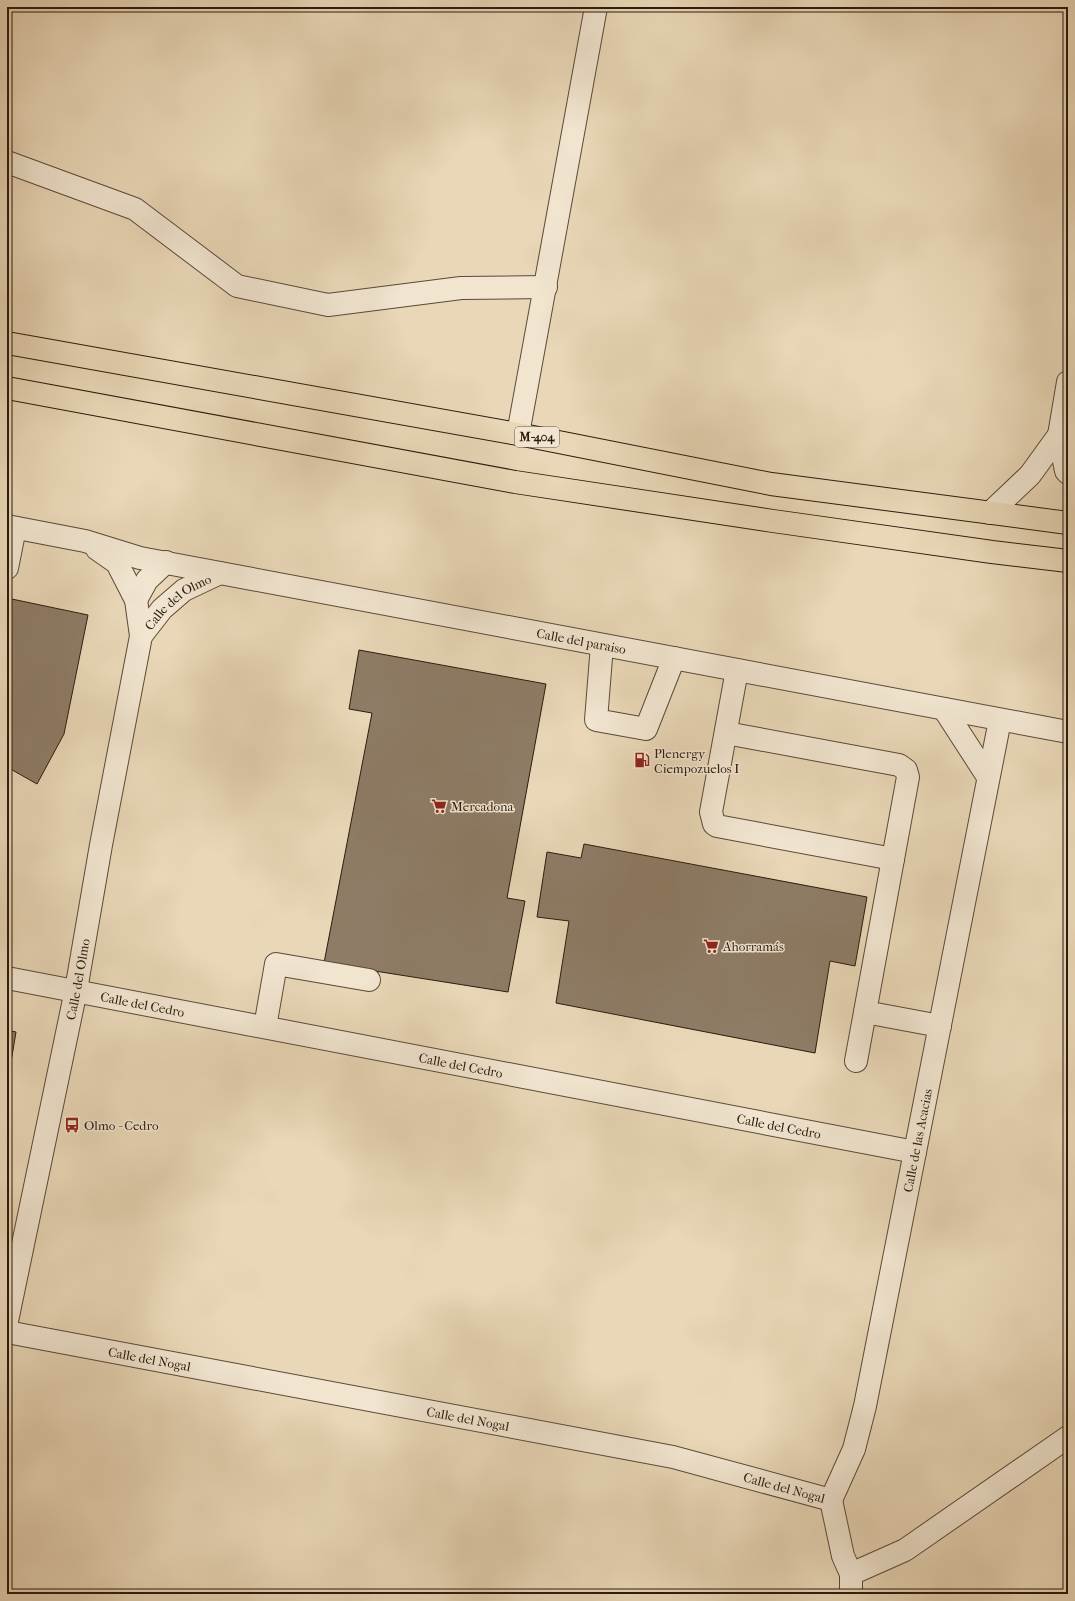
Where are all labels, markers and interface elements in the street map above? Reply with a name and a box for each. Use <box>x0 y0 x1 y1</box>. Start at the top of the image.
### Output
road number: M-404 <box>515 427 559 447</box>
street label: Calle del Olmo <box>141 571 214 633</box>
street label: Calle del paraiso <box>535 625 628 657</box>
place label: Plenergy Ciempozuelos I <box>654 746 739 776</box>
fuel station icon: Plenergy Ciempozuelos I <box>633 751 651 769</box>
supermarket icon: Mercadona <box>430 797 448 815</box>
place label: Mercadona <box>451 799 515 814</box>
street label: Calle del Olmo <box>62 937 92 1021</box>
supermarket icon: Ahorramás <box>702 937 720 955</box>
place label: Ahorramás <box>722 939 784 954</box>
street label: Calle del Cedro <box>99 989 186 1019</box>
street label: Calle del Cedro <box>417 1050 504 1080</box>
street label: Calle de las Acacias <box>900 1087 935 1194</box>
street label: Calle del Cedro <box>736 1111 823 1141</box>
bus stop icon: Olmo - Cedro <box>63 1116 81 1134</box>
place label: Olmo - Cedro <box>84 1118 159 1133</box>
street label: Calle del Nogal <box>107 1344 192 1374</box>
street label: Calle del Nogal <box>425 1403 511 1434</box>
street label: Calle del Nogal <box>742 1469 827 1506</box>

